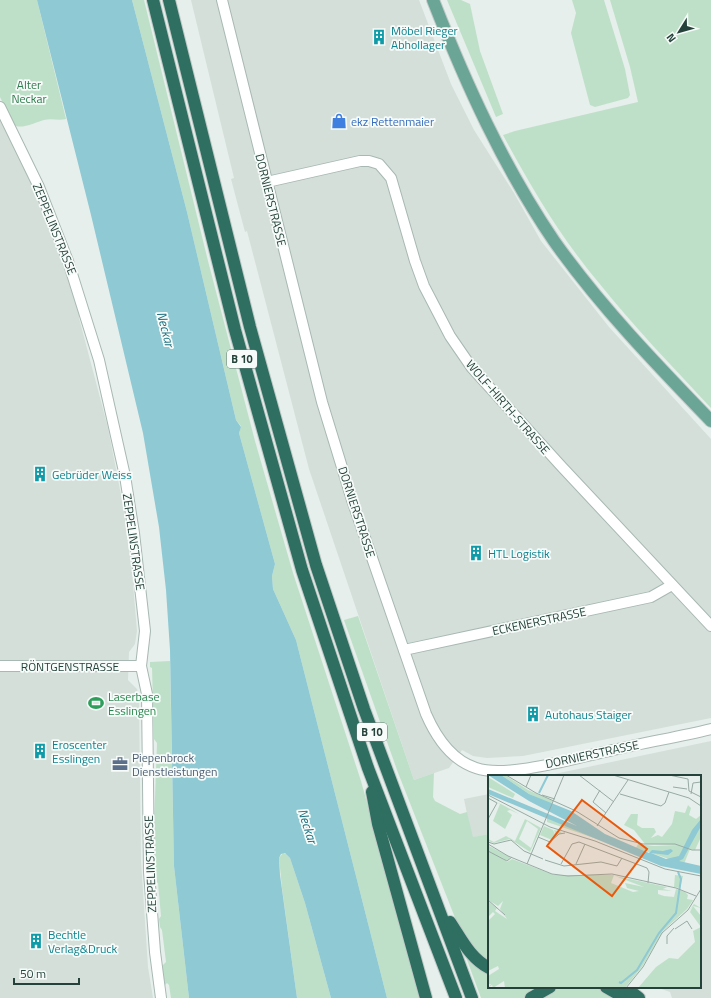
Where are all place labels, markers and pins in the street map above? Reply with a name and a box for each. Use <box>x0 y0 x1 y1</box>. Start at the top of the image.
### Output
place label: Möbel Rieger Abhollager <box>391 21 458 54</box>
building icon: Möbel Rieger Abhollager <box>370 28 388 46</box>
shop icon: ekz Rettenmaier <box>330 112 348 130</box>
place label: ekz Rettenmaier <box>351 112 434 131</box>
building icon: Gebrüder Weiss <box>31 465 49 483</box>
place label: Gebrüder Weiss <box>52 465 132 484</box>
building icon: HTL Logistik <box>467 544 485 562</box>
place label: HTL Logistik <box>488 544 550 563</box>
place label: Laserbase Esslingen <box>108 687 160 720</box>
sports icon: Laserbase Esslingen <box>87 694 105 712</box>
building icon: Autohaus Staiger <box>524 705 542 723</box>
place label: Autohaus Staiger <box>545 705 632 724</box>
place label: Eroscenter Esslingen <box>52 735 107 768</box>
building icon: Eroscenter Esslingen <box>31 742 49 760</box>
place label: Piepenbrock Dienstleistungen <box>132 748 217 781</box>
office icon: Piepenbrock Dienstleistungen <box>111 755 129 773</box>
place label: Bechtle Verlag&Druck <box>48 925 118 958</box>
building icon: Bechtle Verlag&Druck <box>27 932 45 950</box>

